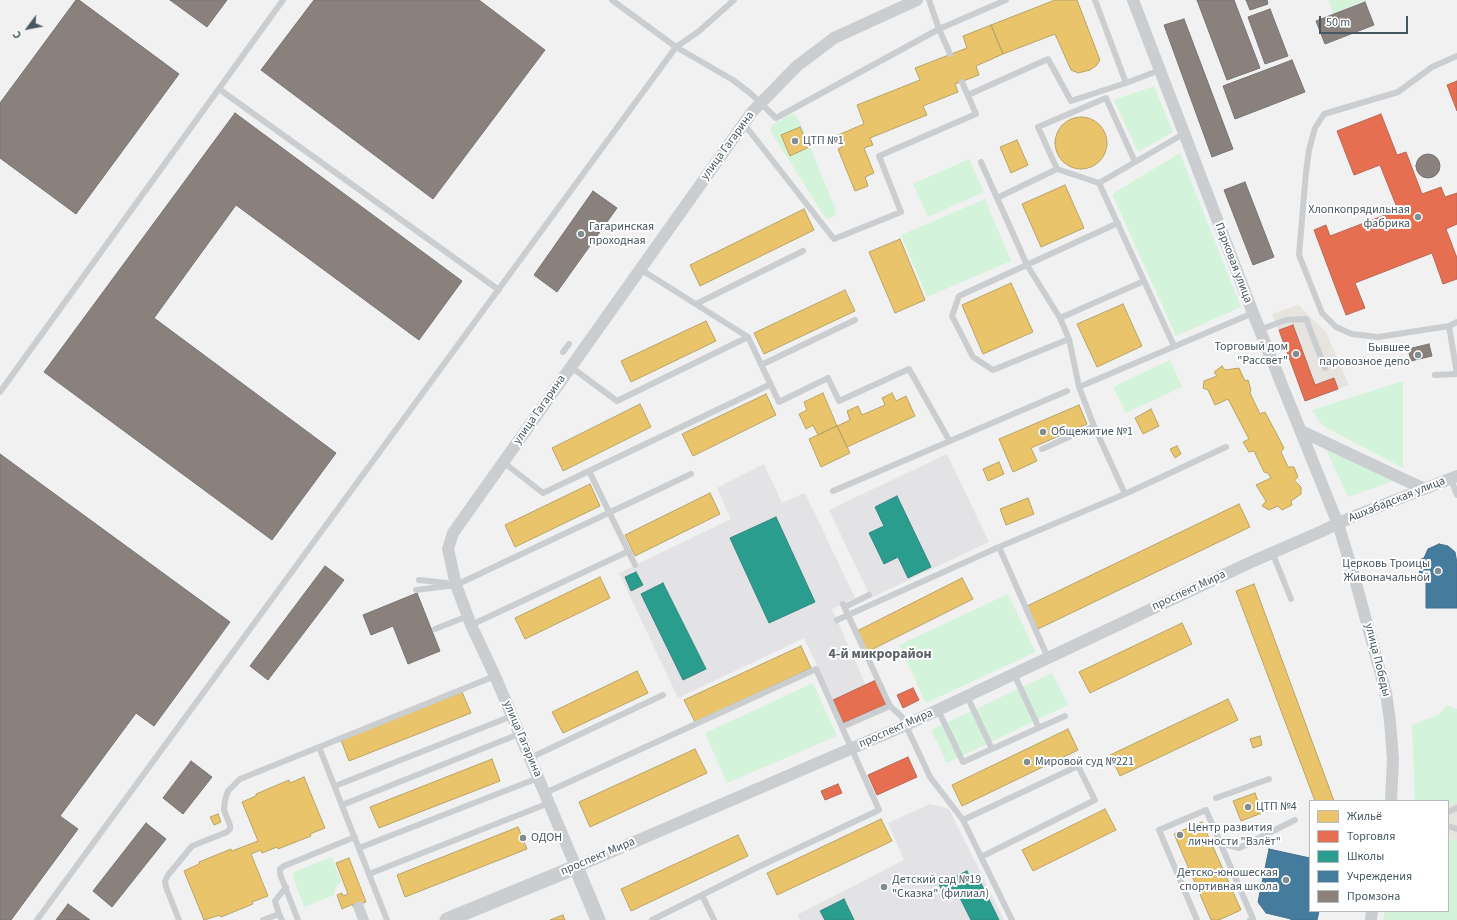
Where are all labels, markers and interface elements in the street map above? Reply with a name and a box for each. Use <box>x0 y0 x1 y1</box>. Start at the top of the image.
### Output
north arrow <box>8 8 48 48</box>
scale bar <box>1321 8 1410 34</box>
text: 50 m <box>1326 14 1350 31</box>
text: С <box>9 28 25 41</box>
street label: улица Гагарина <box>698 109 758 183</box>
place label: ЦТП №1 <box>803 134 844 148</box>
marker: ЦТП №1 <box>790 136 800 146</box>
place label: Хлопкопрядильная фабрика <box>1308 203 1410 231</box>
marker: Хлопкопрядильная фабрика <box>1413 212 1423 222</box>
place label: Гагаринская проходная <box>589 220 654 248</box>
street label: Парковая улица <box>1211 221 1255 305</box>
marker: Гагаринская проходная <box>576 229 586 239</box>
place label: Торговый дом "Рассвет" <box>1214 340 1288 368</box>
place label: Бывшее паровозное депо <box>1319 341 1410 369</box>
marker: Торговый дом "Рассвет" <box>1291 349 1301 359</box>
marker: Бывшее паровозное депо <box>1413 350 1423 360</box>
street label: улица Гагарина <box>511 372 569 448</box>
place label: Общежитие №1 <box>1051 425 1133 439</box>
marker: Общежитие №1 <box>1038 427 1048 437</box>
street label: Ашхабадская улица <box>1347 474 1447 526</box>
place label: Церковь Троицы Живоначальной <box>1342 557 1430 585</box>
marker: Церковь Троицы Живоначальной <box>1433 566 1443 576</box>
street label: проспект Мира <box>1150 568 1228 614</box>
street label: улица Победы <box>1361 622 1393 698</box>
district label: 4-й микрорайон <box>828 647 932 663</box>
street label: улица Гагарина <box>499 699 545 779</box>
street label: проспект Мира <box>857 706 935 752</box>
place label: Мировой суд №221 <box>1035 755 1134 769</box>
marker: Мировой суд №221 <box>1022 757 1032 767</box>
place label: ЦТП №4 <box>1256 800 1297 814</box>
legend <box>1309 800 1449 912</box>
marker: ЦТП №4 <box>1243 802 1253 812</box>
text: Жильё <box>1347 808 1382 825</box>
place label: Центр развития личности "Взлёт" <box>1188 821 1281 849</box>
text: Торговля <box>1347 828 1395 845</box>
marker: Центр развития личности "Взлёт" <box>1175 830 1185 840</box>
place label: ОДОН <box>531 831 562 845</box>
marker: ОДОН <box>518 833 528 843</box>
street label: проспект Мира <box>559 835 637 879</box>
text: Школы <box>1347 848 1384 865</box>
place label: Детско-юношеская спортивная школа <box>1177 866 1278 894</box>
text: Учреждения <box>1347 868 1412 885</box>
place label: Детский сад №19 "Сказка" (филиал) <box>892 873 989 901</box>
marker: Детско-юношеская спортивная школа <box>1281 875 1291 885</box>
marker: Детский сад №19 "Сказка" (филиал) <box>879 882 889 892</box>
text: Промзона <box>1347 888 1400 905</box>

